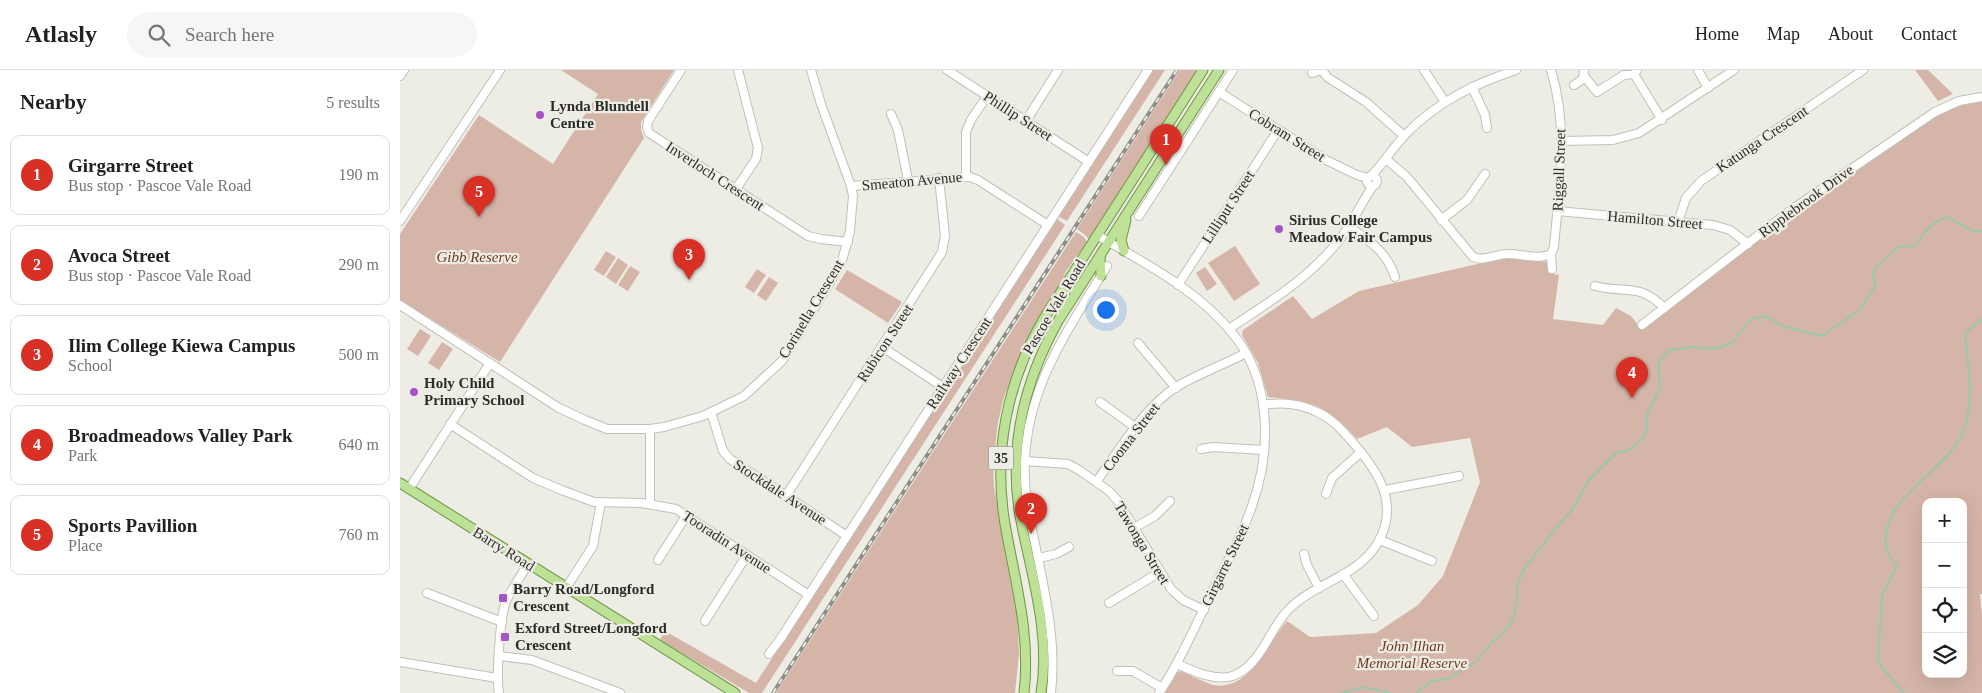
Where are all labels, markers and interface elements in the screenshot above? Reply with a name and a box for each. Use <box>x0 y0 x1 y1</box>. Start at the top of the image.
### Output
search box <box>127 12 477 57</box>
text: Atlasly <box>25 21 97 47</box>
icon: search <box>145 21 173 49</box>
text: Search here <box>185 24 274 45</box>
text: Home <box>1695 24 1739 44</box>
text: Map <box>1767 24 1800 44</box>
text: About <box>1828 24 1873 44</box>
text: Contact <box>1901 24 1957 44</box>
street label: Phillip Street <box>981 88 1056 145</box>
text: Nearby <box>20 90 87 114</box>
text: 5 results <box>326 94 380 111</box>
place label: Lynda Blundell Centre <box>550 98 649 131</box>
street label: Katunga Crescent <box>1713 102 1812 176</box>
street label: Cobram Street <box>1246 105 1329 165</box>
marker: Lynda Blundell Centre <box>534 109 546 121</box>
pin: 1 <box>1150 124 1182 165</box>
street label: Riggall Street <box>1550 127 1568 212</box>
street label: Inverloch Crescent <box>663 138 768 214</box>
text: Girgarre Street <box>68 155 193 176</box>
street label: Ripplebrook Drive <box>1756 161 1857 241</box>
text: 1 <box>33 166 41 183</box>
text: 190 m <box>339 166 379 183</box>
street label: Lilliput Street <box>1198 167 1258 246</box>
street label: Smeaton Avenue <box>861 169 963 193</box>
pin: 5 <box>463 176 495 217</box>
text: Bus stop · Pascoe Vale Road <box>68 177 251 194</box>
street label: Hamilton Street <box>1607 208 1704 232</box>
place label: Sirius College Meadow Fair Campus <box>1289 212 1432 245</box>
marker: Sirius College Meadow Fair Campus <box>1273 223 1285 235</box>
pin: 3 <box>673 239 705 280</box>
text: Avoca Street <box>68 245 170 266</box>
park label: Gibb Reserve <box>436 249 518 265</box>
text: 2 <box>33 256 41 273</box>
text: 290 m <box>339 256 379 273</box>
street label: Corinella Crescent <box>775 256 847 361</box>
street label: Pascoe Vale Road <box>1020 257 1089 357</box>
text: Bus stop · Pascoe Vale Road <box>68 267 251 284</box>
your location <box>1093 297 1119 323</box>
street label: Rubicon Street <box>854 300 917 385</box>
street label: Railway Crescent <box>923 313 995 412</box>
text: Ilim College Kiewa Campus <box>68 335 295 356</box>
text: 3 <box>33 346 41 363</box>
text: 500 m <box>339 346 379 363</box>
text: School <box>68 357 112 374</box>
pin: 4 <box>1616 357 1648 398</box>
place label: Holy Child Primary School <box>424 375 524 408</box>
marker: Holy Child Primary School <box>408 386 420 398</box>
street label: Cooma Street <box>1099 399 1163 474</box>
text: Broadmeadows Valley Park <box>68 425 293 446</box>
text: 4 <box>33 436 41 453</box>
text: 640 m <box>339 436 379 453</box>
road number: 35 <box>988 446 1014 469</box>
text: Park <box>68 447 97 464</box>
street label: Stockdale Avenue <box>731 456 830 528</box>
pin: 2 <box>1015 493 1047 534</box>
map controls <box>1922 498 1967 678</box>
button: + <box>1922 498 1967 543</box>
street label: Tawonga Street <box>1111 499 1173 588</box>
street label: Tooradin Avenue <box>680 507 775 577</box>
text: Sports Pavillion <box>68 515 197 536</box>
street label: Girgarre Street <box>1198 521 1252 609</box>
street label: Barry Road <box>470 524 538 574</box>
text: 5 <box>33 526 41 543</box>
text: 760 m <box>339 526 379 543</box>
text: Place <box>68 537 103 554</box>
button: − <box>1922 543 1967 588</box>
place label: Barry Road/Longford Crescent <box>513 581 655 614</box>
button: locate <box>1922 588 1967 633</box>
marker: Barry Road/Longford Crescent <box>497 592 509 604</box>
place label: Exford Street/Longford Crescent <box>515 620 667 653</box>
marker: Exford Street/Longford Crescent <box>499 631 511 643</box>
button: layers <box>1922 633 1967 678</box>
park label: John Ilhan Memorial Reserve <box>1356 638 1468 671</box>

